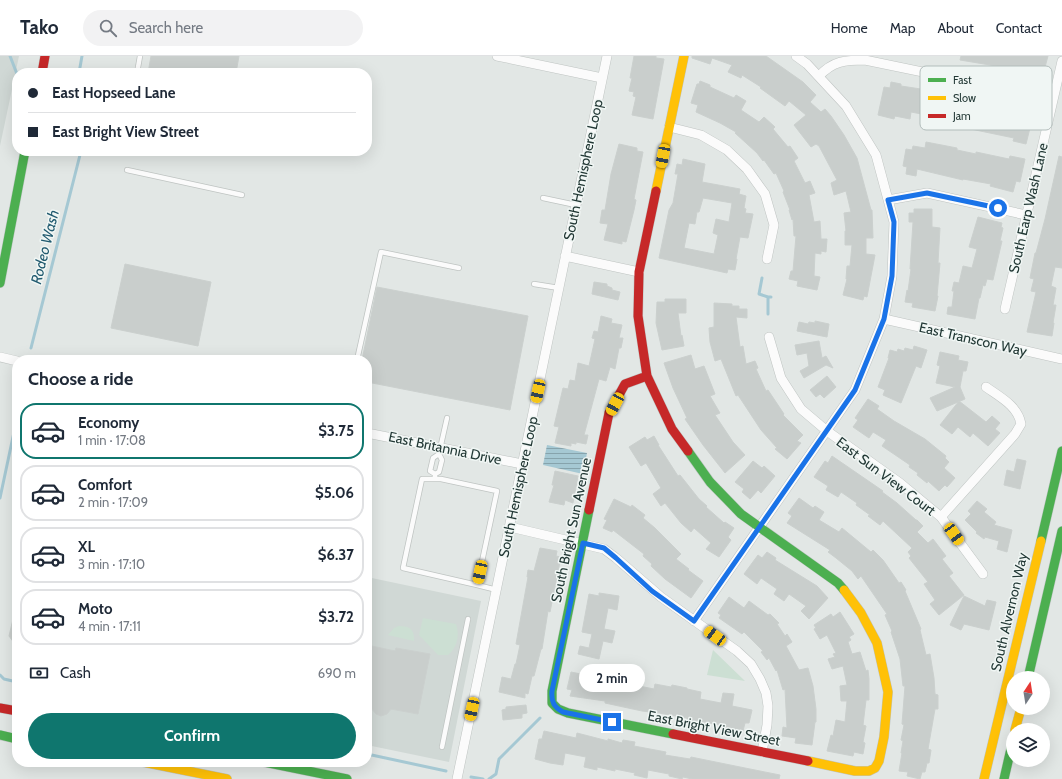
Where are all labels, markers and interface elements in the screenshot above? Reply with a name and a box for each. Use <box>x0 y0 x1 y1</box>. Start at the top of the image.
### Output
search box <box>83 10 363 46</box>
text: Tako <box>20 16 59 39</box>
icon: search <box>97 17 119 39</box>
text: Search here <box>129 19 203 37</box>
text: Home <box>831 19 868 37</box>
text: Map <box>890 19 915 37</box>
text: About <box>937 19 974 37</box>
text: Contact <box>996 19 1042 37</box>
legend <box>920 66 1052 130</box>
text: Fast <box>953 73 972 87</box>
text: East Hopseed Lane <box>52 84 175 102</box>
text: Slow <box>953 91 976 105</box>
street label: South Hemisphere Loop <box>559 98 607 242</box>
text: Jam <box>952 109 971 123</box>
text: East Bright View Street <box>52 123 199 141</box>
street label: South Earp Wash Lane <box>1004 141 1052 275</box>
car <box>655 143 671 169</box>
route start <box>989 199 1007 217</box>
water label: Rodeo Wash <box>27 208 63 286</box>
street label: East Transcon Way <box>917 318 1029 360</box>
text: Choose a ride <box>28 368 133 390</box>
car <box>530 378 546 404</box>
car <box>604 391 626 417</box>
icon: car <box>30 413 66 449</box>
text: Economy <box>78 414 139 432</box>
street label: South Hemisphere Loop <box>494 415 542 559</box>
text: $3.75 <box>318 422 354 440</box>
street label: East Britannia Drive <box>387 427 503 469</box>
text: 1 min · 17:08 <box>78 432 146 448</box>
street label: East Sun View Court <box>833 433 939 519</box>
street label: South Bright Sun Avenue <box>547 456 595 604</box>
icon: car <box>30 475 66 511</box>
text: Comfort <box>78 476 132 494</box>
text: $5.06 <box>315 484 354 502</box>
text: 2 min · 17:09 <box>78 494 148 510</box>
car <box>942 521 966 547</box>
icon: car <box>30 537 66 573</box>
text: XL <box>78 538 95 556</box>
text: $6.37 <box>318 546 354 564</box>
street label: South Alvernon Way <box>987 551 1031 673</box>
text: 3 min · 17:10 <box>78 556 145 572</box>
car <box>472 559 488 585</box>
icon: car <box>30 599 66 635</box>
text: Moto <box>78 600 112 618</box>
text: $3.72 <box>318 608 354 626</box>
text: 4 min · 17:11 <box>78 618 141 634</box>
car <box>702 624 728 648</box>
icon: cash <box>28 662 50 684</box>
text: Cash <box>60 664 91 682</box>
callout: 2 min <box>579 664 645 692</box>
text: 690 m <box>318 665 356 681</box>
text: 2 min <box>596 670 628 686</box>
north arrow <box>1006 671 1050 715</box>
map controls <box>1006 671 1050 767</box>
car <box>464 696 480 722</box>
street label: East Bright View Street <box>646 706 782 750</box>
button: Confirm <box>28 713 356 759</box>
route end <box>603 713 621 731</box>
button: layers <box>1006 723 1050 767</box>

